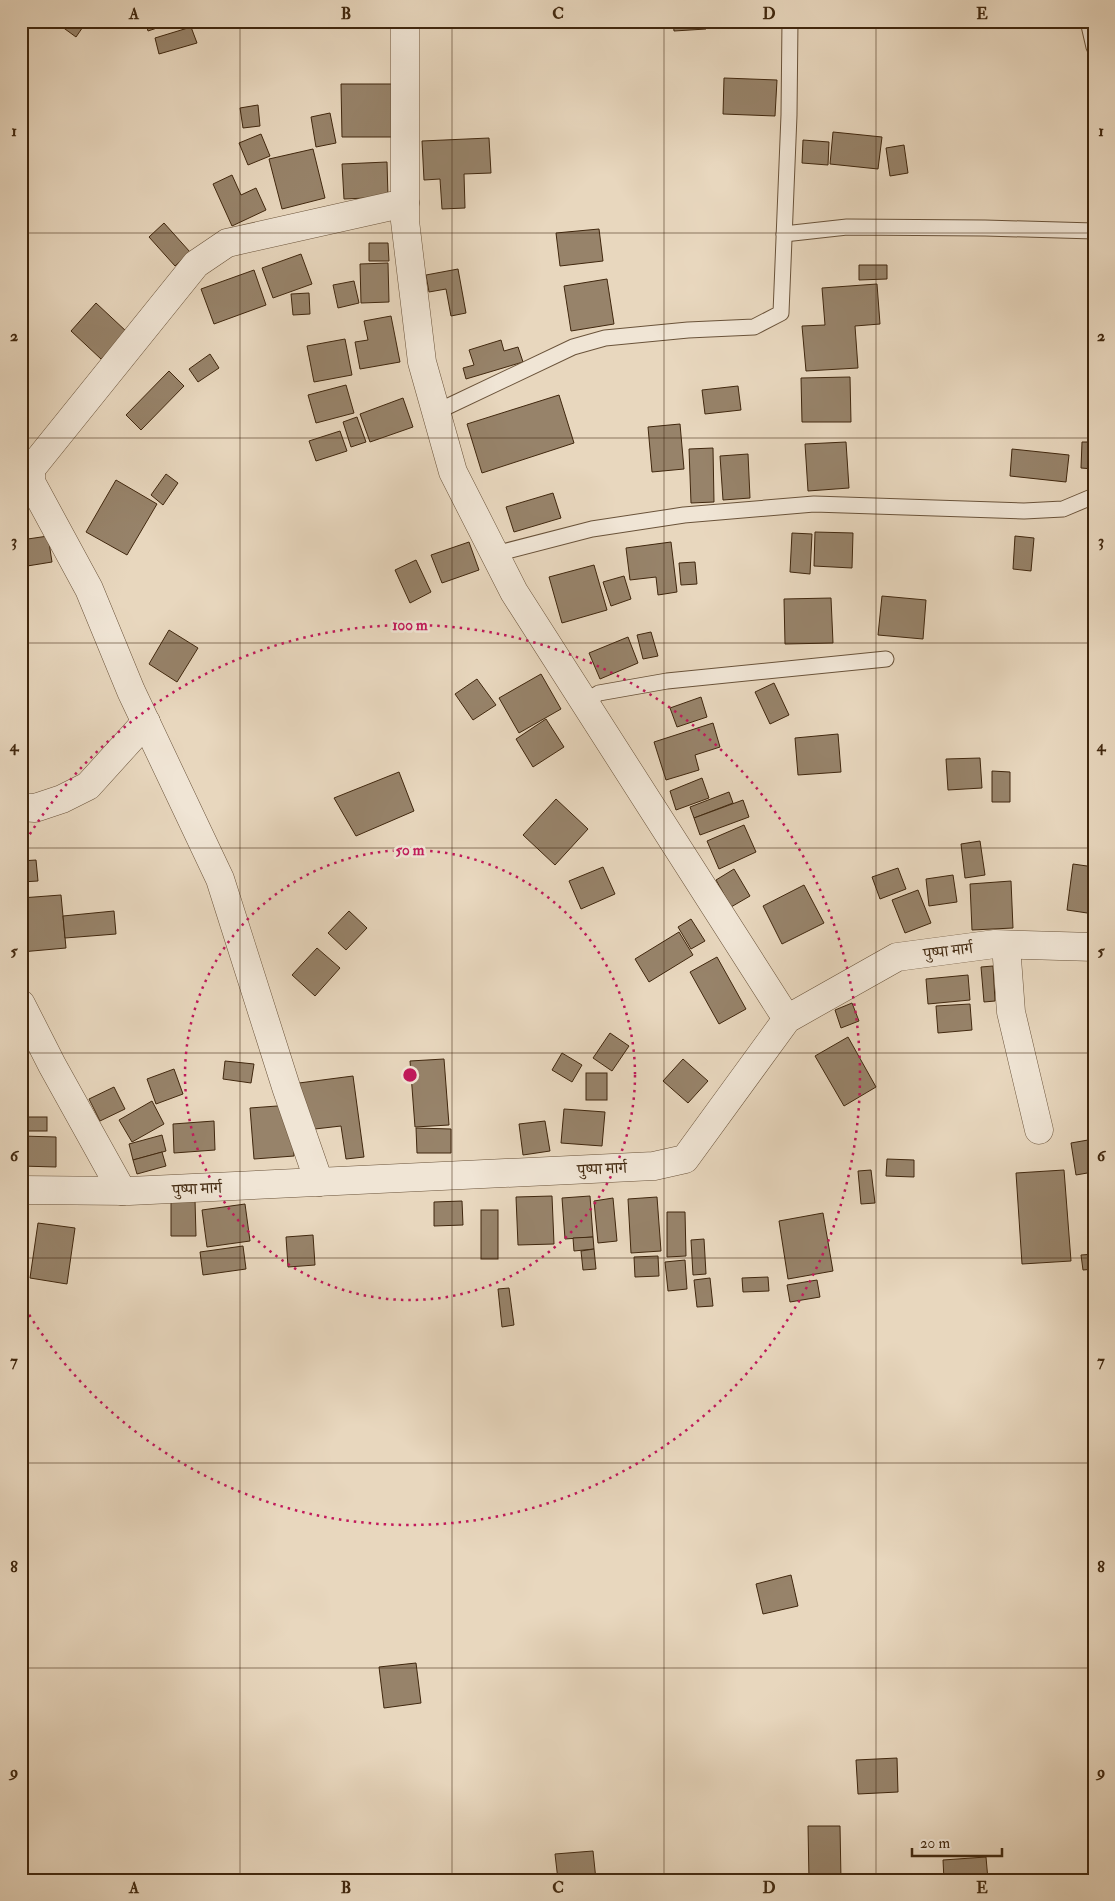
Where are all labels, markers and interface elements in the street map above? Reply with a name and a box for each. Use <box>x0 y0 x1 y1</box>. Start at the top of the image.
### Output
text: A <box>128 4 140 24</box>
text: B <box>341 4 351 24</box>
text: C <box>552 4 564 24</box>
text: D <box>762 4 776 24</box>
text: E <box>976 4 988 24</box>
text: 1 <box>11 121 17 141</box>
text: 1 <box>1098 121 1104 141</box>
text: 2 <box>10 326 18 346</box>
text: 2 <box>1097 326 1105 346</box>
text: 3 <box>11 531 17 551</box>
text: 3 <box>1098 531 1104 551</box>
text: 100 m <box>392 616 428 635</box>
text: 4 <box>9 736 20 756</box>
text: 4 <box>1096 736 1107 756</box>
text: 50 m <box>396 841 425 860</box>
street label: पुष्पा मार्ग <box>921 938 976 964</box>
text: 5 <box>10 941 18 961</box>
text: 5 <box>1097 941 1105 961</box>
centre of rings <box>401 1066 419 1084</box>
text: 6 <box>10 1146 20 1166</box>
text: 6 <box>1097 1146 1107 1166</box>
street label: पुष्पा मार्ग <box>576 1158 629 1180</box>
street label: पुष्पा मार्ग <box>171 1178 224 1200</box>
text: 7 <box>10 1351 18 1371</box>
text: 7 <box>1097 1351 1105 1371</box>
text: 8 <box>10 1557 18 1577</box>
text: 8 <box>1097 1557 1105 1577</box>
text: 9 <box>8 1762 18 1782</box>
text: 9 <box>1095 1762 1105 1782</box>
scale bar <box>912 1826 1002 1858</box>
text: 20 m <box>920 1834 950 1853</box>
text: A <box>128 1878 140 1898</box>
text: B <box>341 1878 351 1898</box>
text: C <box>552 1878 564 1898</box>
text: D <box>762 1878 776 1898</box>
text: E <box>976 1878 988 1898</box>

